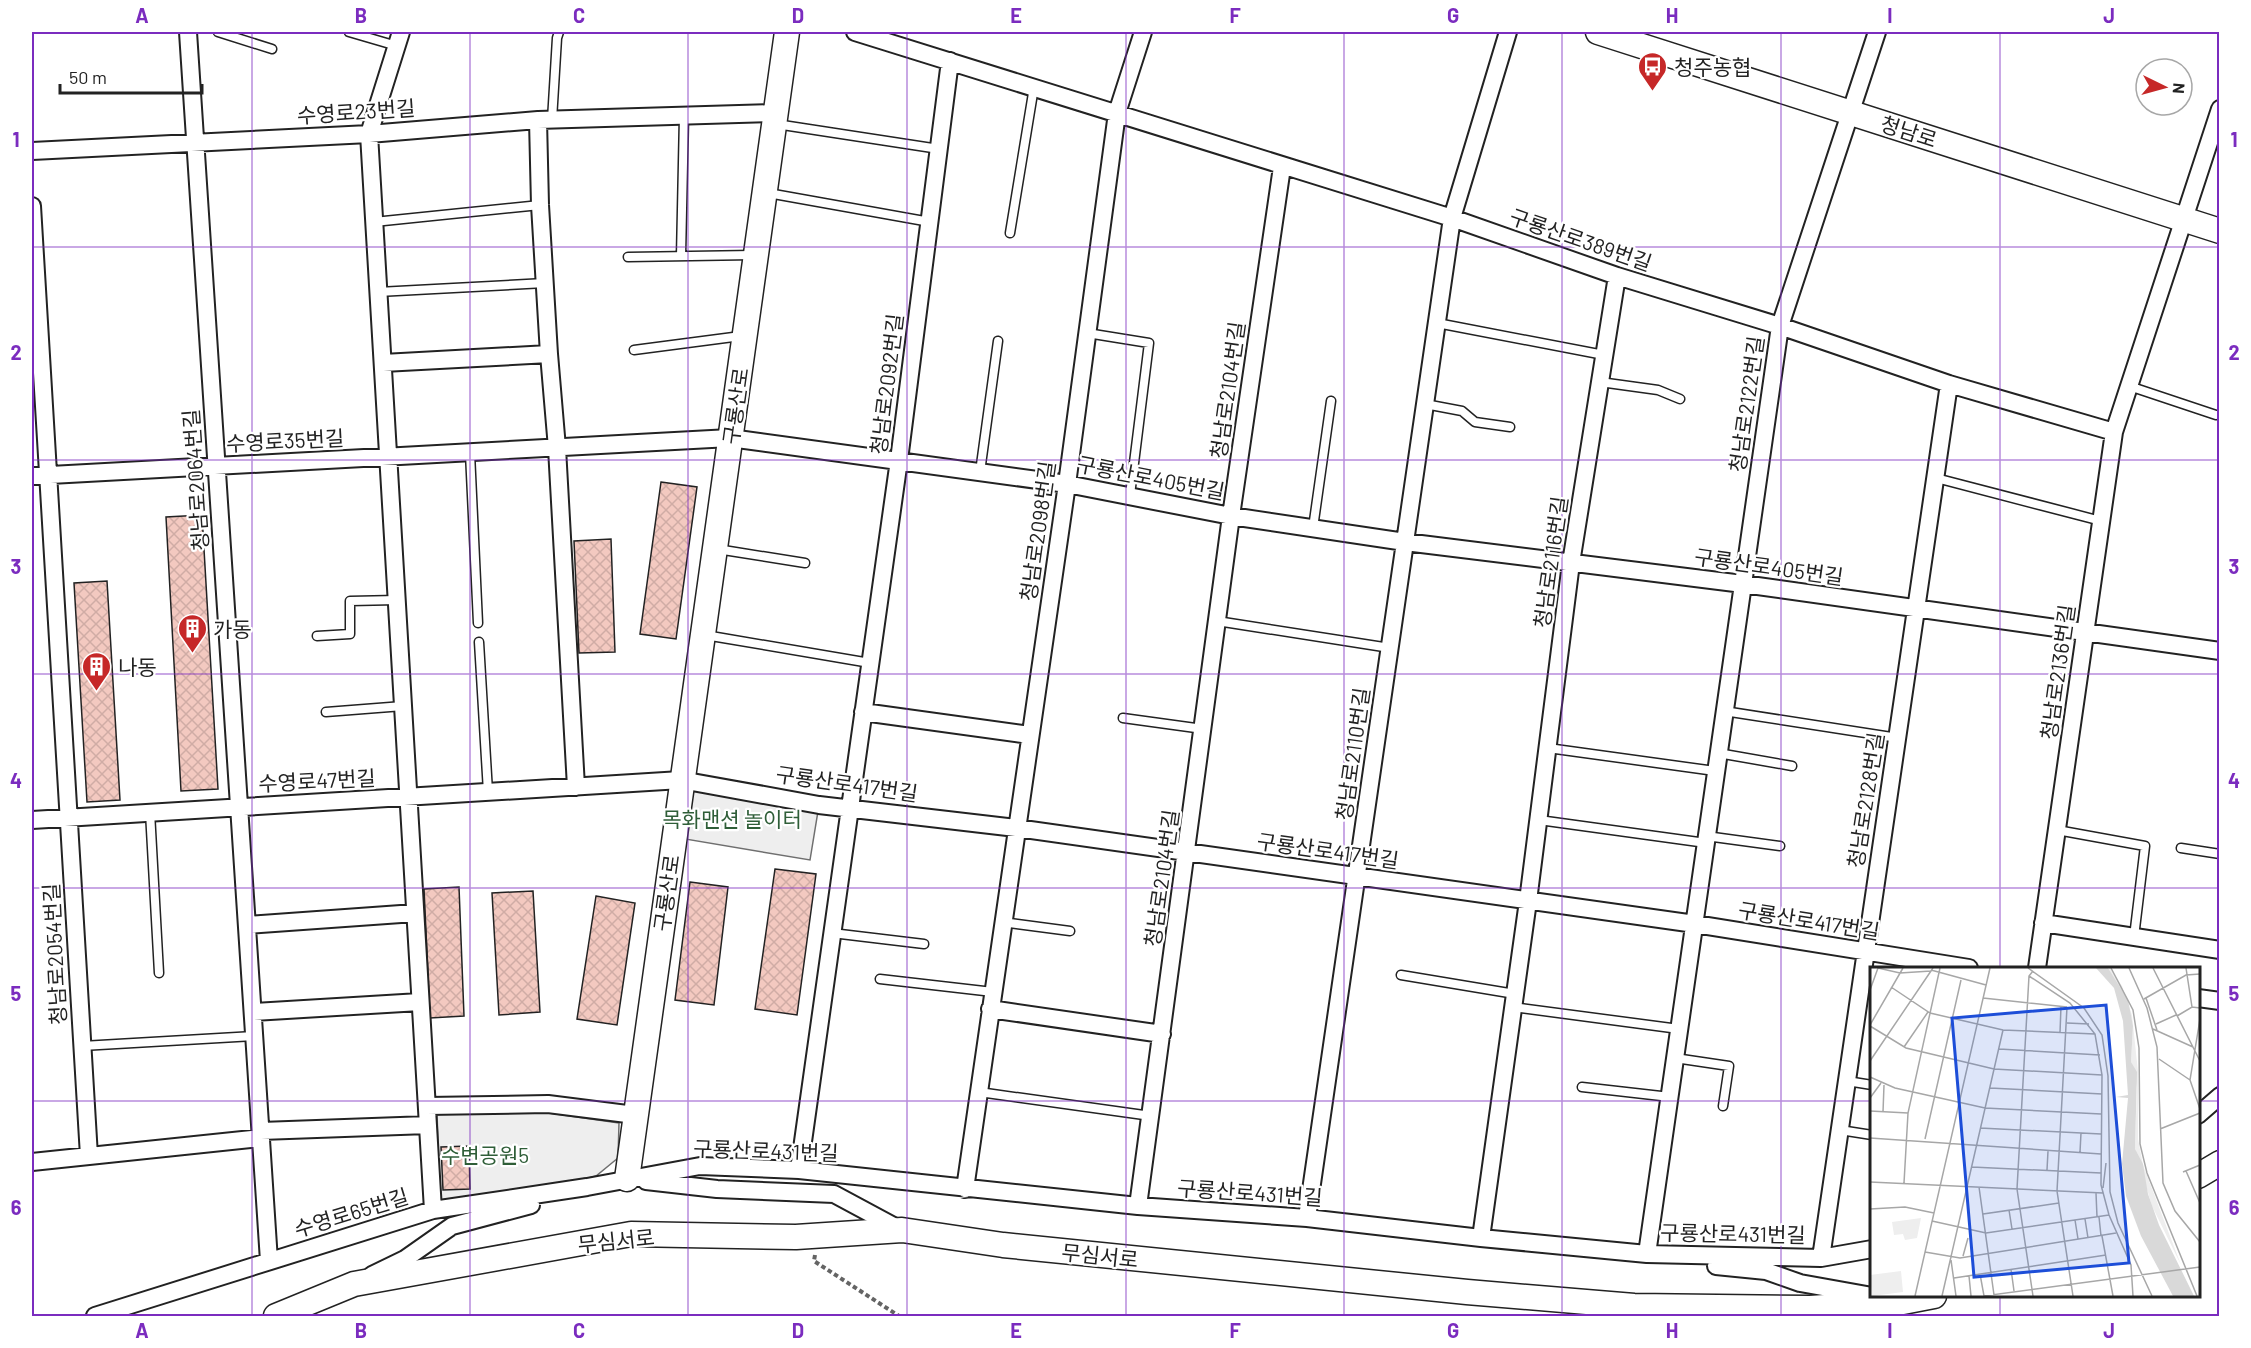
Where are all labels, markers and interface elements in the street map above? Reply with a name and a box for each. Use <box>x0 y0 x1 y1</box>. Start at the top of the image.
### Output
text: A <box>135 3 149 27</box>
text: B <box>355 3 367 27</box>
text: C <box>573 3 585 27</box>
text: D <box>792 3 804 27</box>
text: E <box>1010 3 1022 27</box>
text: F <box>1229 3 1241 27</box>
text: G <box>1447 3 1459 27</box>
text: H <box>1666 3 1678 27</box>
text: I <box>1887 3 1893 27</box>
text: J <box>2103 3 2115 27</box>
bus stop icon: 청주농협 <box>1637 50 1669 92</box>
place label: 청주농협 <box>1674 54 1751 79</box>
scale bar <box>60 57 202 95</box>
north arrow <box>2134 57 2194 117</box>
text: 50 m <box>69 66 107 88</box>
text: N <box>2170 82 2189 94</box>
street label: 수영로23번길 <box>296 94 416 128</box>
street label: 청남로 <box>1878 110 1940 152</box>
text: 1 <box>12 127 20 151</box>
text: 1 <box>2230 127 2238 151</box>
street label: 구룡산로389번길 <box>1507 203 1655 275</box>
street label: 청남로2092번길 <box>865 312 907 456</box>
street label: 청남로2104번길 <box>1205 320 1249 460</box>
street label: 청남로2122번길 <box>1724 334 1768 474</box>
text: 2 <box>10 340 22 364</box>
text: 2 <box>2228 340 2240 364</box>
street label: 구룡산로 <box>717 366 753 446</box>
street label: 청남로2064번길 <box>178 408 212 552</box>
street label: 수영로35번길 <box>225 424 345 456</box>
street label: 구룡산로405번길 <box>1075 450 1227 504</box>
street label: 청남로2098번길 <box>1015 459 1059 603</box>
street label: 청남로2116번길 <box>1528 494 1572 630</box>
street label: 구룡산로405번길 <box>1693 543 1845 589</box>
text: 3 <box>11 554 21 578</box>
text: 3 <box>2229 554 2239 578</box>
street label: 청남로2136번길 <box>2035 603 2079 741</box>
building icon: 가동 <box>176 612 208 654</box>
place label: 가동 <box>213 616 252 641</box>
building icon: 나동 <box>81 650 113 692</box>
place label: 나동 <box>118 654 157 679</box>
street label: 청남로2110번길 <box>1330 686 1374 822</box>
street label: 청남로2128번길 <box>1842 730 1888 870</box>
street label: 구룡산로417번길 <box>775 761 919 805</box>
street label: 수영로47번길 <box>258 764 376 796</box>
text: 4 <box>10 768 22 792</box>
text: 4 <box>2228 768 2240 792</box>
park label: 목화맨션 놀이터 <box>662 806 802 831</box>
street label: 청남로2104번길 <box>1139 808 1183 948</box>
street label: 구룡산로417번길 <box>1256 828 1400 872</box>
street label: 구룡산로 <box>648 853 684 933</box>
street label: 청남로2054번길 <box>38 882 70 1026</box>
street label: 구룡산로417번길 <box>1737 896 1881 944</box>
inset map <box>1870 967 2200 1297</box>
text: 5 <box>11 981 22 1005</box>
text: 5 <box>2229 981 2240 1005</box>
street label: 구룡산로431번길 <box>693 1135 839 1165</box>
park label: 수변공원5 <box>441 1142 529 1167</box>
street label: 구룡산로431번길 <box>1177 1174 1323 1210</box>
street label: 수영로65번길 <box>291 1183 411 1241</box>
text: 6 <box>11 1195 22 1219</box>
text: 6 <box>2229 1195 2240 1219</box>
street label: 구룡산로431번길 <box>1660 1219 1806 1247</box>
street label: 무심서로 <box>576 1224 656 1256</box>
street label: 무심서로 <box>1060 1239 1140 1271</box>
text: A <box>135 1318 149 1342</box>
text: B <box>355 1318 367 1342</box>
text: C <box>573 1318 585 1342</box>
text: D <box>792 1318 804 1342</box>
text: E <box>1010 1318 1022 1342</box>
text: F <box>1229 1318 1241 1342</box>
text: G <box>1447 1318 1459 1342</box>
text: H <box>1666 1318 1678 1342</box>
text: I <box>1887 1318 1893 1342</box>
text: J <box>2103 1318 2115 1342</box>

